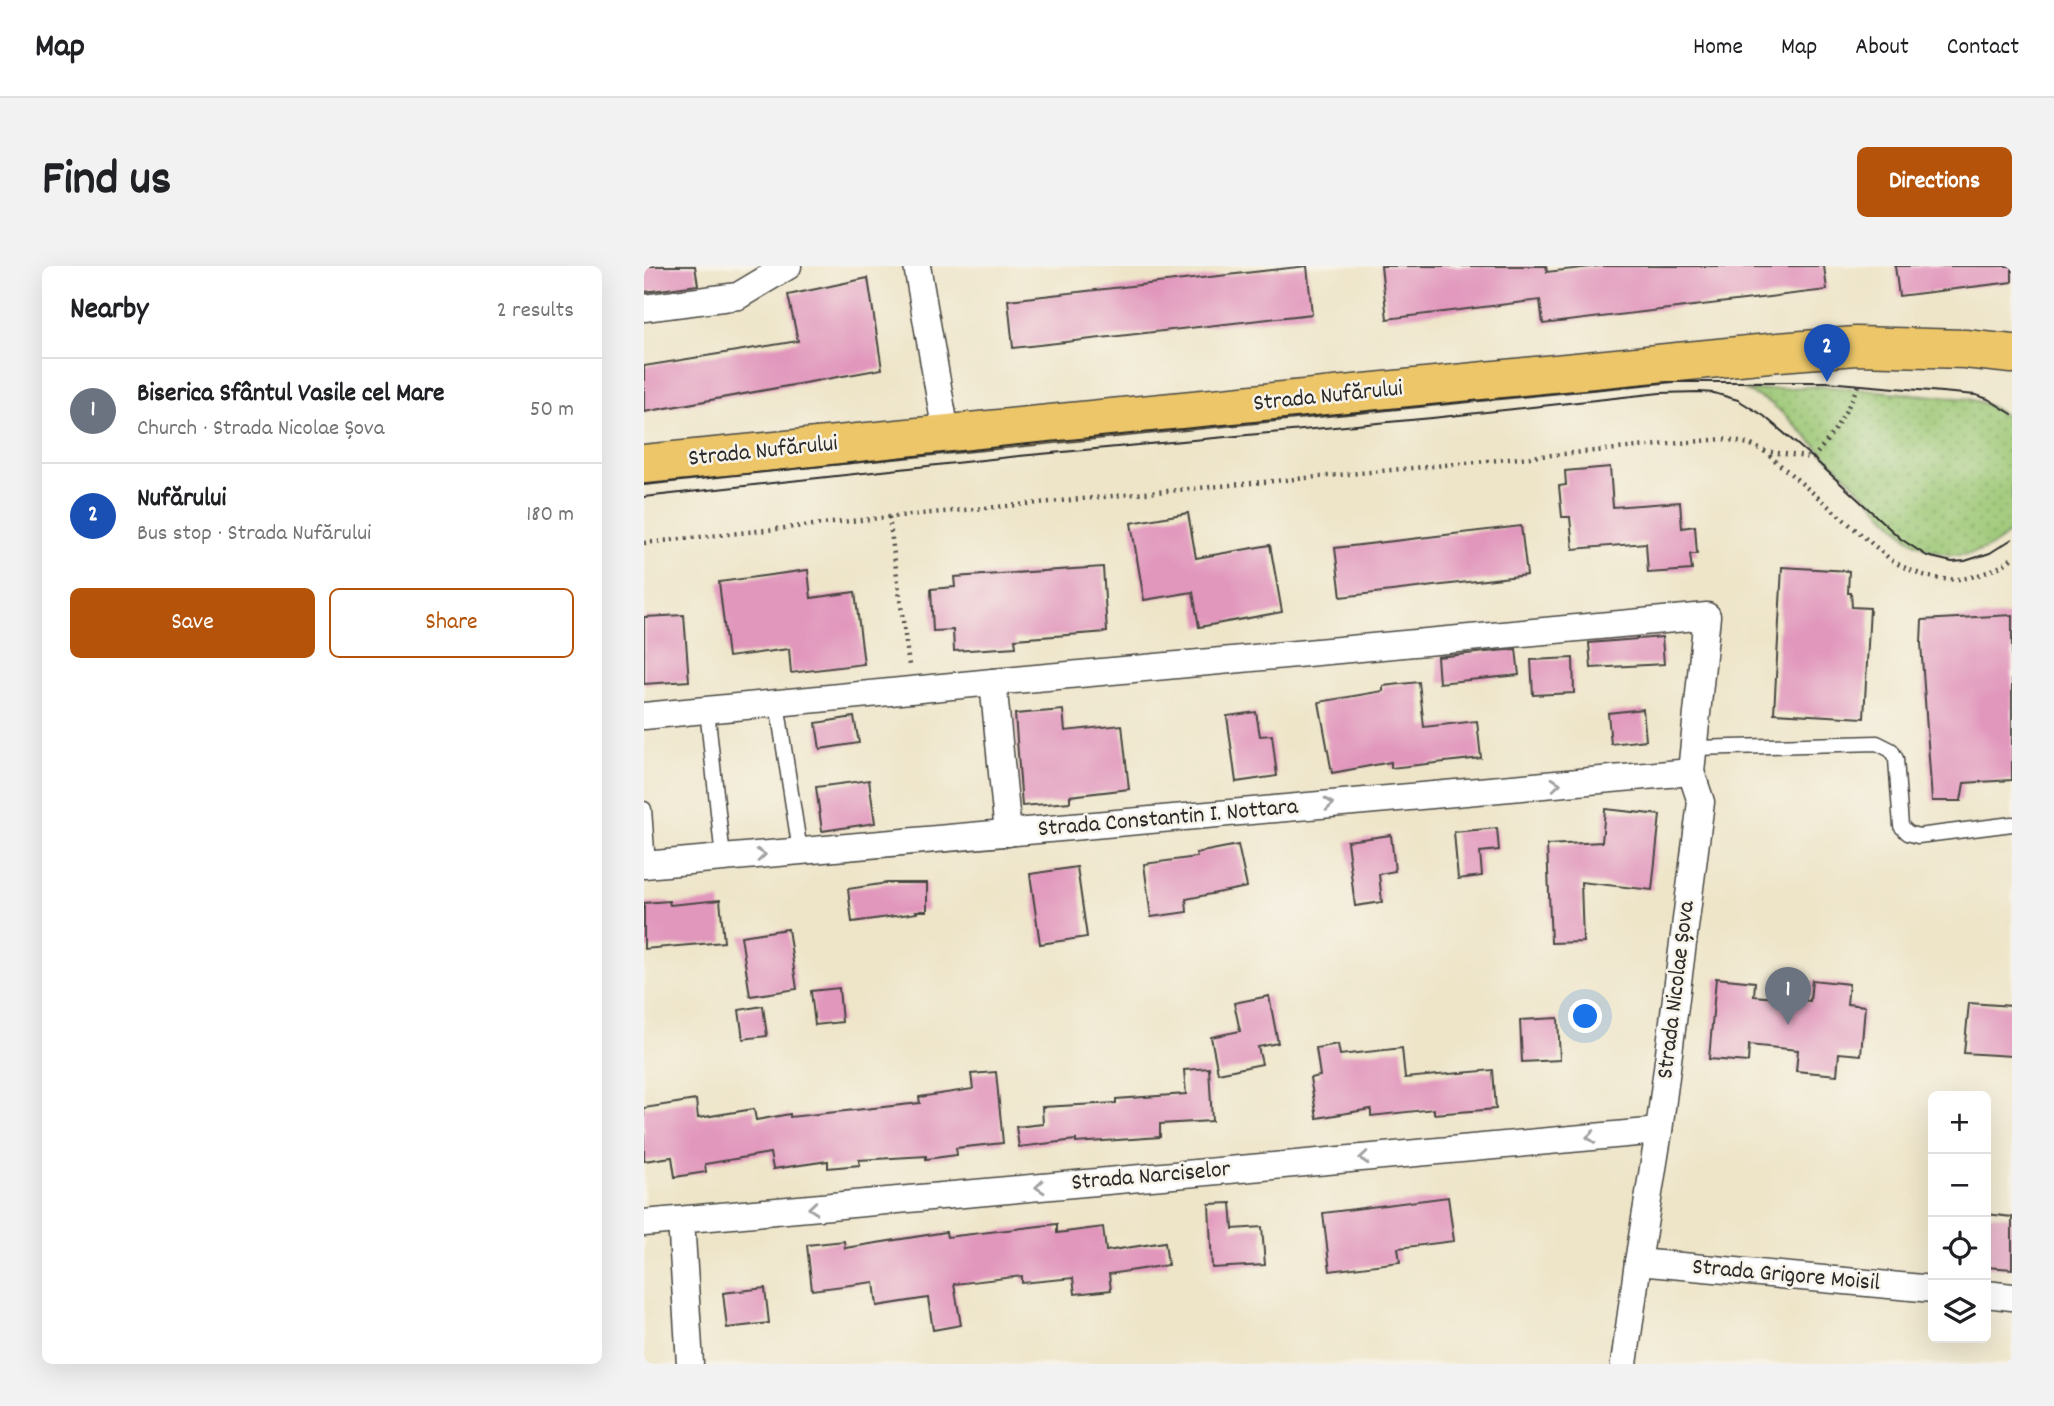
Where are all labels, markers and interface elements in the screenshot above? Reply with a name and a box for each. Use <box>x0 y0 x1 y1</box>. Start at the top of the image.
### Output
text: Map <box>35 25 85 72</box>
text: Home <box>1693 31 1743 65</box>
text: Map <box>1781 31 1817 65</box>
text: About <box>1855 31 1909 65</box>
text: Contact <box>1947 31 2019 65</box>
text: Find us <box>42 147 171 217</box>
button: Directions <box>1857 147 2012 217</box>
text: Nearby <box>70 290 148 333</box>
text: 2 results <box>497 295 574 328</box>
pin: 2 <box>1804 324 1850 382</box>
street label: Strada Nufărului <box>1252 372 1404 422</box>
text: Biserica Sfântul Vasile cel Mare <box>137 376 445 413</box>
text: 1 <box>90 394 96 427</box>
text: 50 m <box>530 394 574 427</box>
text: Church · Strada Nicolae Șova <box>137 413 384 446</box>
street label: Strada Nufărului <box>687 427 839 477</box>
text: Nufărului <box>137 481 226 518</box>
text: 2 <box>88 499 98 532</box>
text: 180 m <box>526 499 574 532</box>
text: Bus stop · Strada Nufărului <box>137 518 371 551</box>
button: Save <box>70 588 315 658</box>
button: Share <box>329 588 574 658</box>
one-way arrow <box>1550 777 1561 792</box>
street label: Strada Constantin I. Nottara <box>1037 791 1300 847</box>
one-way arrow <box>1323 797 1335 812</box>
one-way arrow <box>756 848 767 863</box>
street label: Strada Nicolae Șova <box>1649 898 1705 1081</box>
pin: 1 <box>1765 967 1811 1025</box>
your location <box>1568 999 1602 1033</box>
map controls <box>1928 1091 1991 1343</box>
button: + <box>1928 1091 1991 1154</box>
one-way arrow <box>1585 1129 1596 1144</box>
one-way arrow <box>1358 1150 1370 1165</box>
street label: Strada Narciselor <box>1070 1153 1232 1201</box>
button: − <box>1928 1154 1991 1217</box>
one-way arrow <box>1034 1179 1045 1194</box>
one-way arrow <box>808 1200 819 1215</box>
button: locate <box>1928 1217 1991 1280</box>
street label: Strada Grigore Moisil <box>1691 1251 1882 1301</box>
button: layers <box>1928 1280 1991 1343</box>

